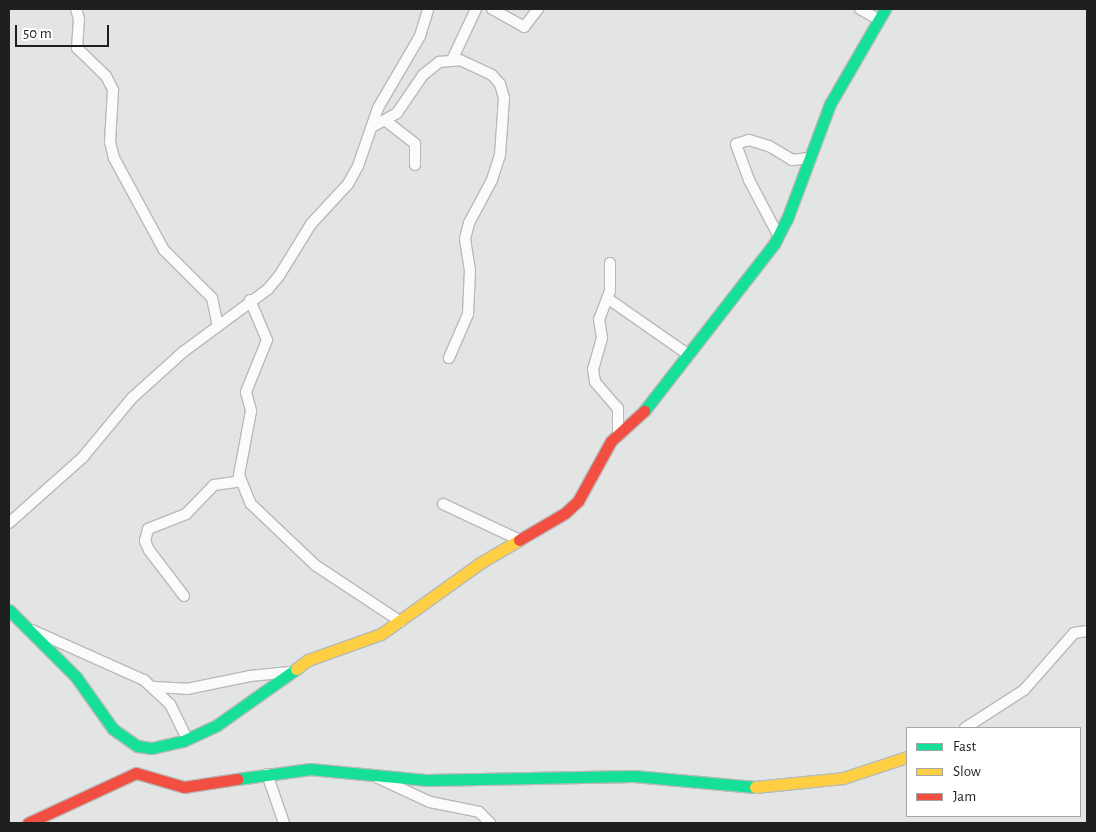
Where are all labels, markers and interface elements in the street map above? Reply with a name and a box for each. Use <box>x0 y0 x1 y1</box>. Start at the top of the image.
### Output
scale bar <box>18 15 111 47</box>
text: 50 m <box>23 26 52 41</box>
legend <box>906 727 1081 817</box>
text: Fast <box>953 739 976 754</box>
text: Slow <box>953 764 981 779</box>
text: Jam <box>953 789 976 804</box>

